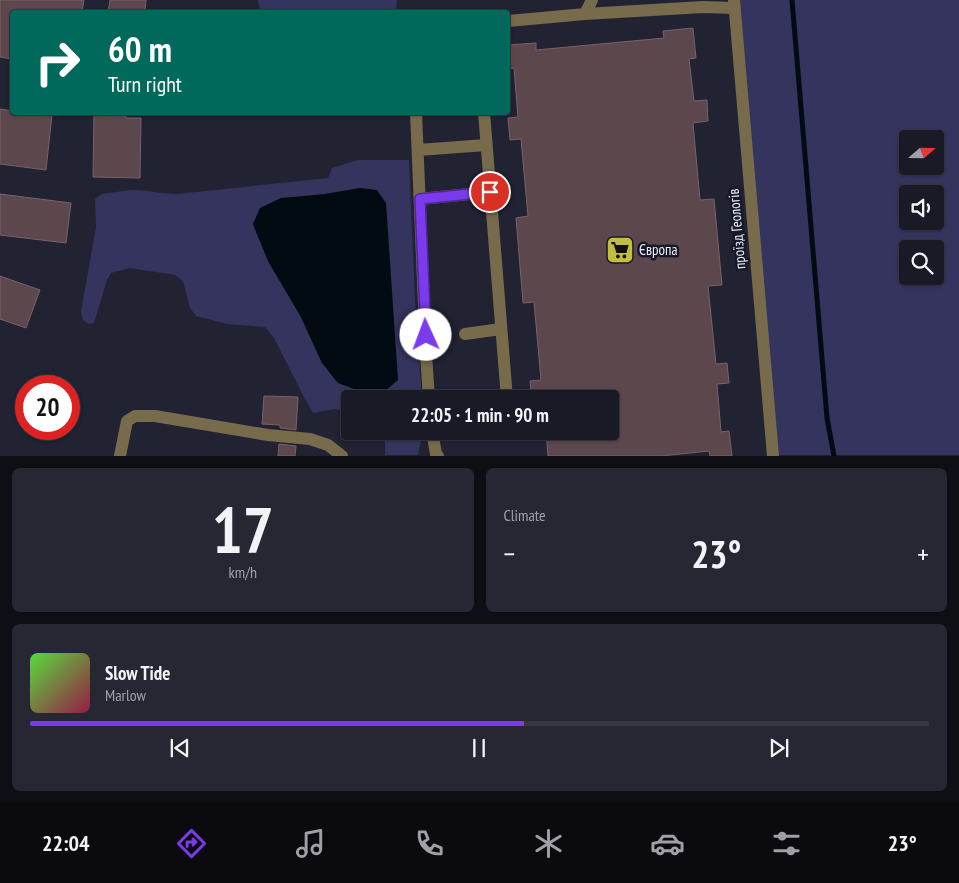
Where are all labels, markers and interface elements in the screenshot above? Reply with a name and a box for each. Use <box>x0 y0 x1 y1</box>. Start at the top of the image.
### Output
text: 60 m <box>108 26 172 72</box>
icon: right <box>25 30 90 95</box>
text: Turn right <box>108 70 182 98</box>
north arrow <box>899 130 944 175</box>
map controls <box>899 130 944 285</box>
pin <box>469 171 511 213</box>
icon: arrive <box>476 178 504 206</box>
button: sound <box>899 185 944 230</box>
street label: проїзд Геологів <box>724 188 749 270</box>
supermarket icon: Європа <box>605 235 635 265</box>
place label: Європа <box>639 240 678 259</box>
button: search <box>899 240 944 285</box>
position arrow <box>399 308 451 360</box>
speed limit sign: 20 <box>15 375 80 440</box>
text: 22:05 · 1 min · 90 m <box>411 403 549 427</box>
text: 17 <box>212 487 274 571</box>
text: Climate <box>504 505 546 525</box>
text: 23° <box>691 529 741 578</box>
text: − <box>504 535 515 572</box>
text: + <box>917 535 929 572</box>
text: km/h <box>229 562 257 582</box>
text: Slow Tide <box>105 661 170 685</box>
text: Marlow <box>105 685 146 705</box>
icon: previous <box>166 734 194 762</box>
icon: pause <box>465 734 493 762</box>
icon: next <box>765 734 793 762</box>
icon: directions <box>174 826 209 861</box>
icon: music <box>293 826 328 861</box>
icon: phone <box>412 826 447 861</box>
icon: climate <box>531 826 566 861</box>
icon: car <box>650 826 685 861</box>
icon: filters <box>769 826 804 861</box>
text: 22:04 <box>42 829 90 857</box>
text: 23° <box>888 829 917 857</box>

